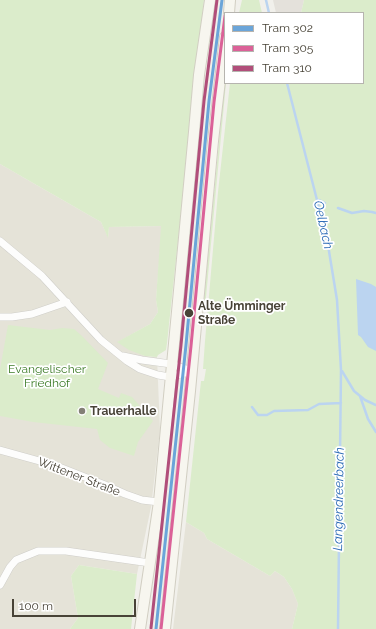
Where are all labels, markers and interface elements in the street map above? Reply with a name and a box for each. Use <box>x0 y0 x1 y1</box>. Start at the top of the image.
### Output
legend <box>224 12 364 84</box>
text: Tram 302 <box>262 21 313 35</box>
text: Tram 305 <box>262 41 313 55</box>
text: Tram 310 <box>262 61 312 75</box>
water label: Oelbach <box>310 199 336 251</box>
place label: Alte Ümminger Straße <box>198 299 285 327</box>
marker: Alte Ümminger Straße <box>183 307 195 319</box>
park label: Evangelischer Friedhof <box>8 362 86 390</box>
place label: Trauerhalle <box>90 404 157 418</box>
marker: Trauerhalle <box>77 406 87 416</box>
water label: Langendreerbach <box>330 447 348 551</box>
street label: Wittener Straße <box>36 455 122 499</box>
scale bar <box>14 591 138 617</box>
text: 100 m <box>19 599 53 613</box>

